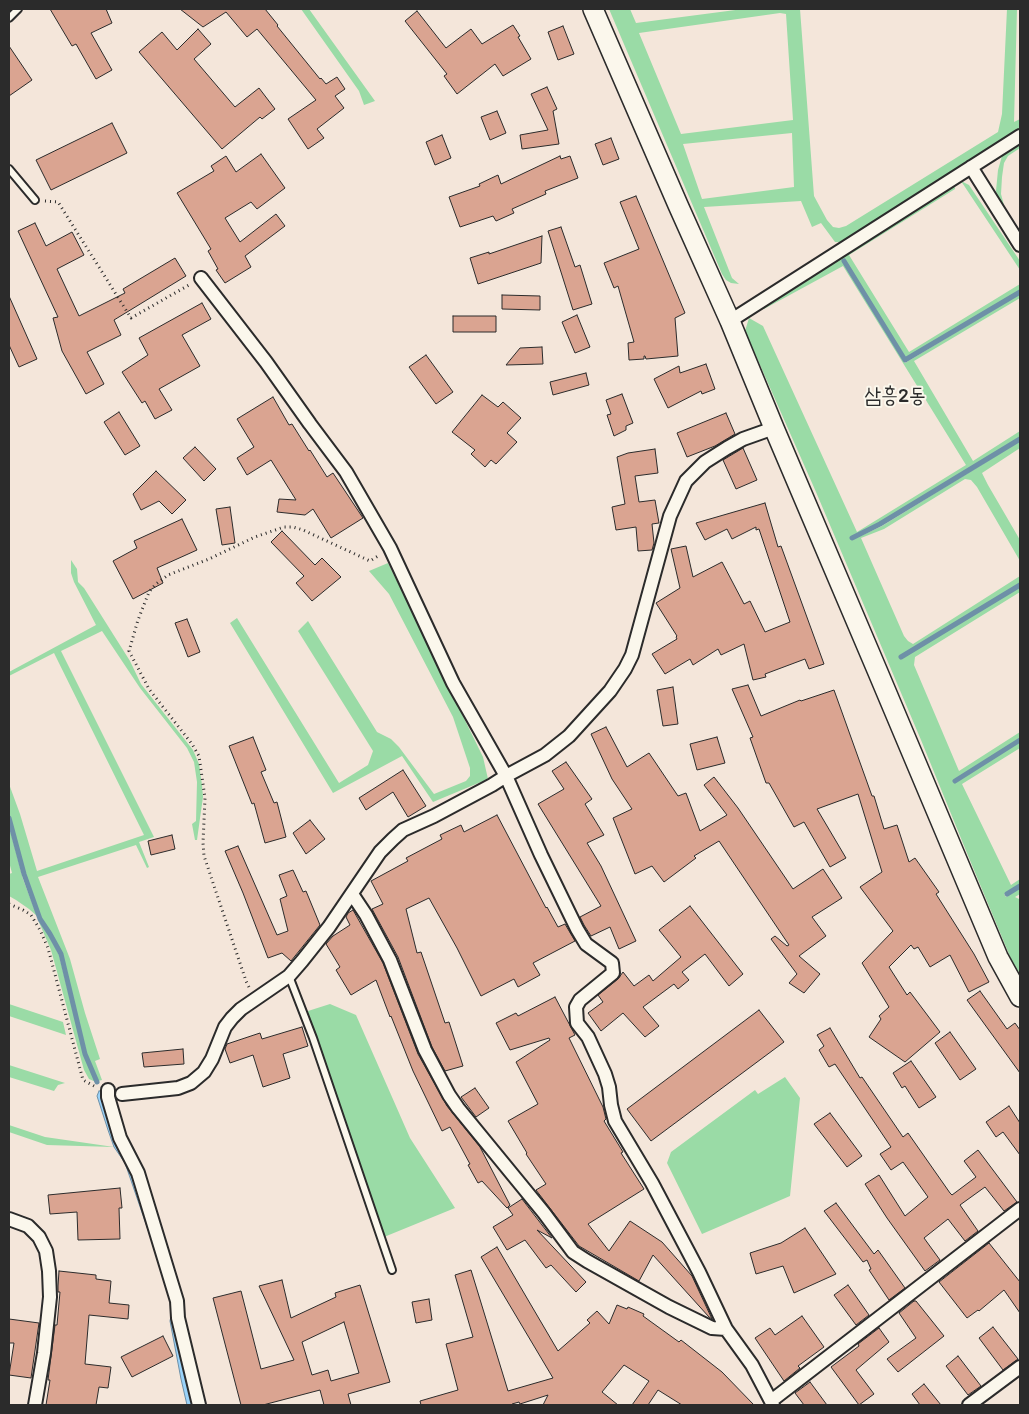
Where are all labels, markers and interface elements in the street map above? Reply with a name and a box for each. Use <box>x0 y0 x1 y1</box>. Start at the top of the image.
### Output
district label: 삼흥2동 <box>864 384 926 410</box>

